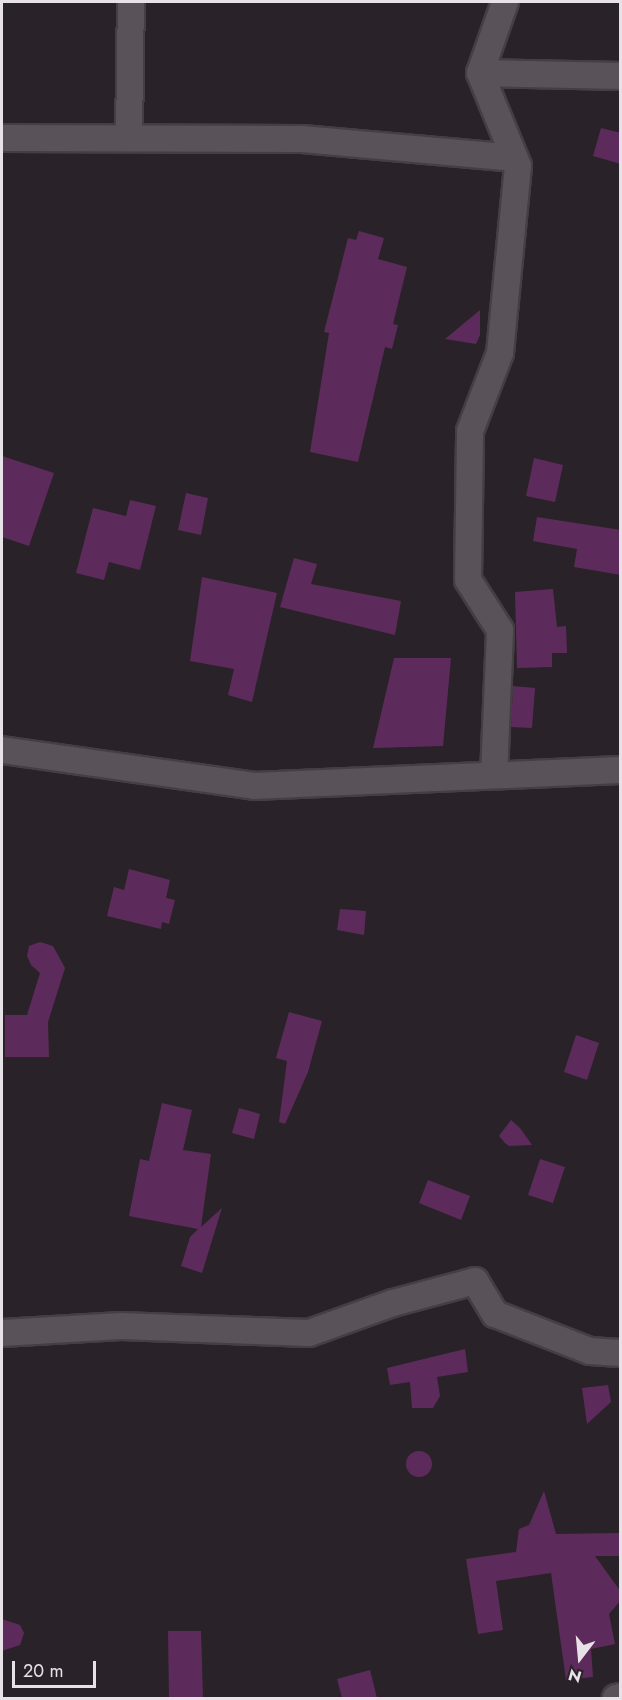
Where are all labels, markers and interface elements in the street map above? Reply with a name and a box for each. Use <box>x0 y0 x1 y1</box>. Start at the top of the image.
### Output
north arrow <box>550 1628 610 1688</box>
scale bar <box>15 1649 99 1687</box>
text: 20 m <box>23 1658 63 1684</box>
text: N <box>566 1663 584 1689</box>

